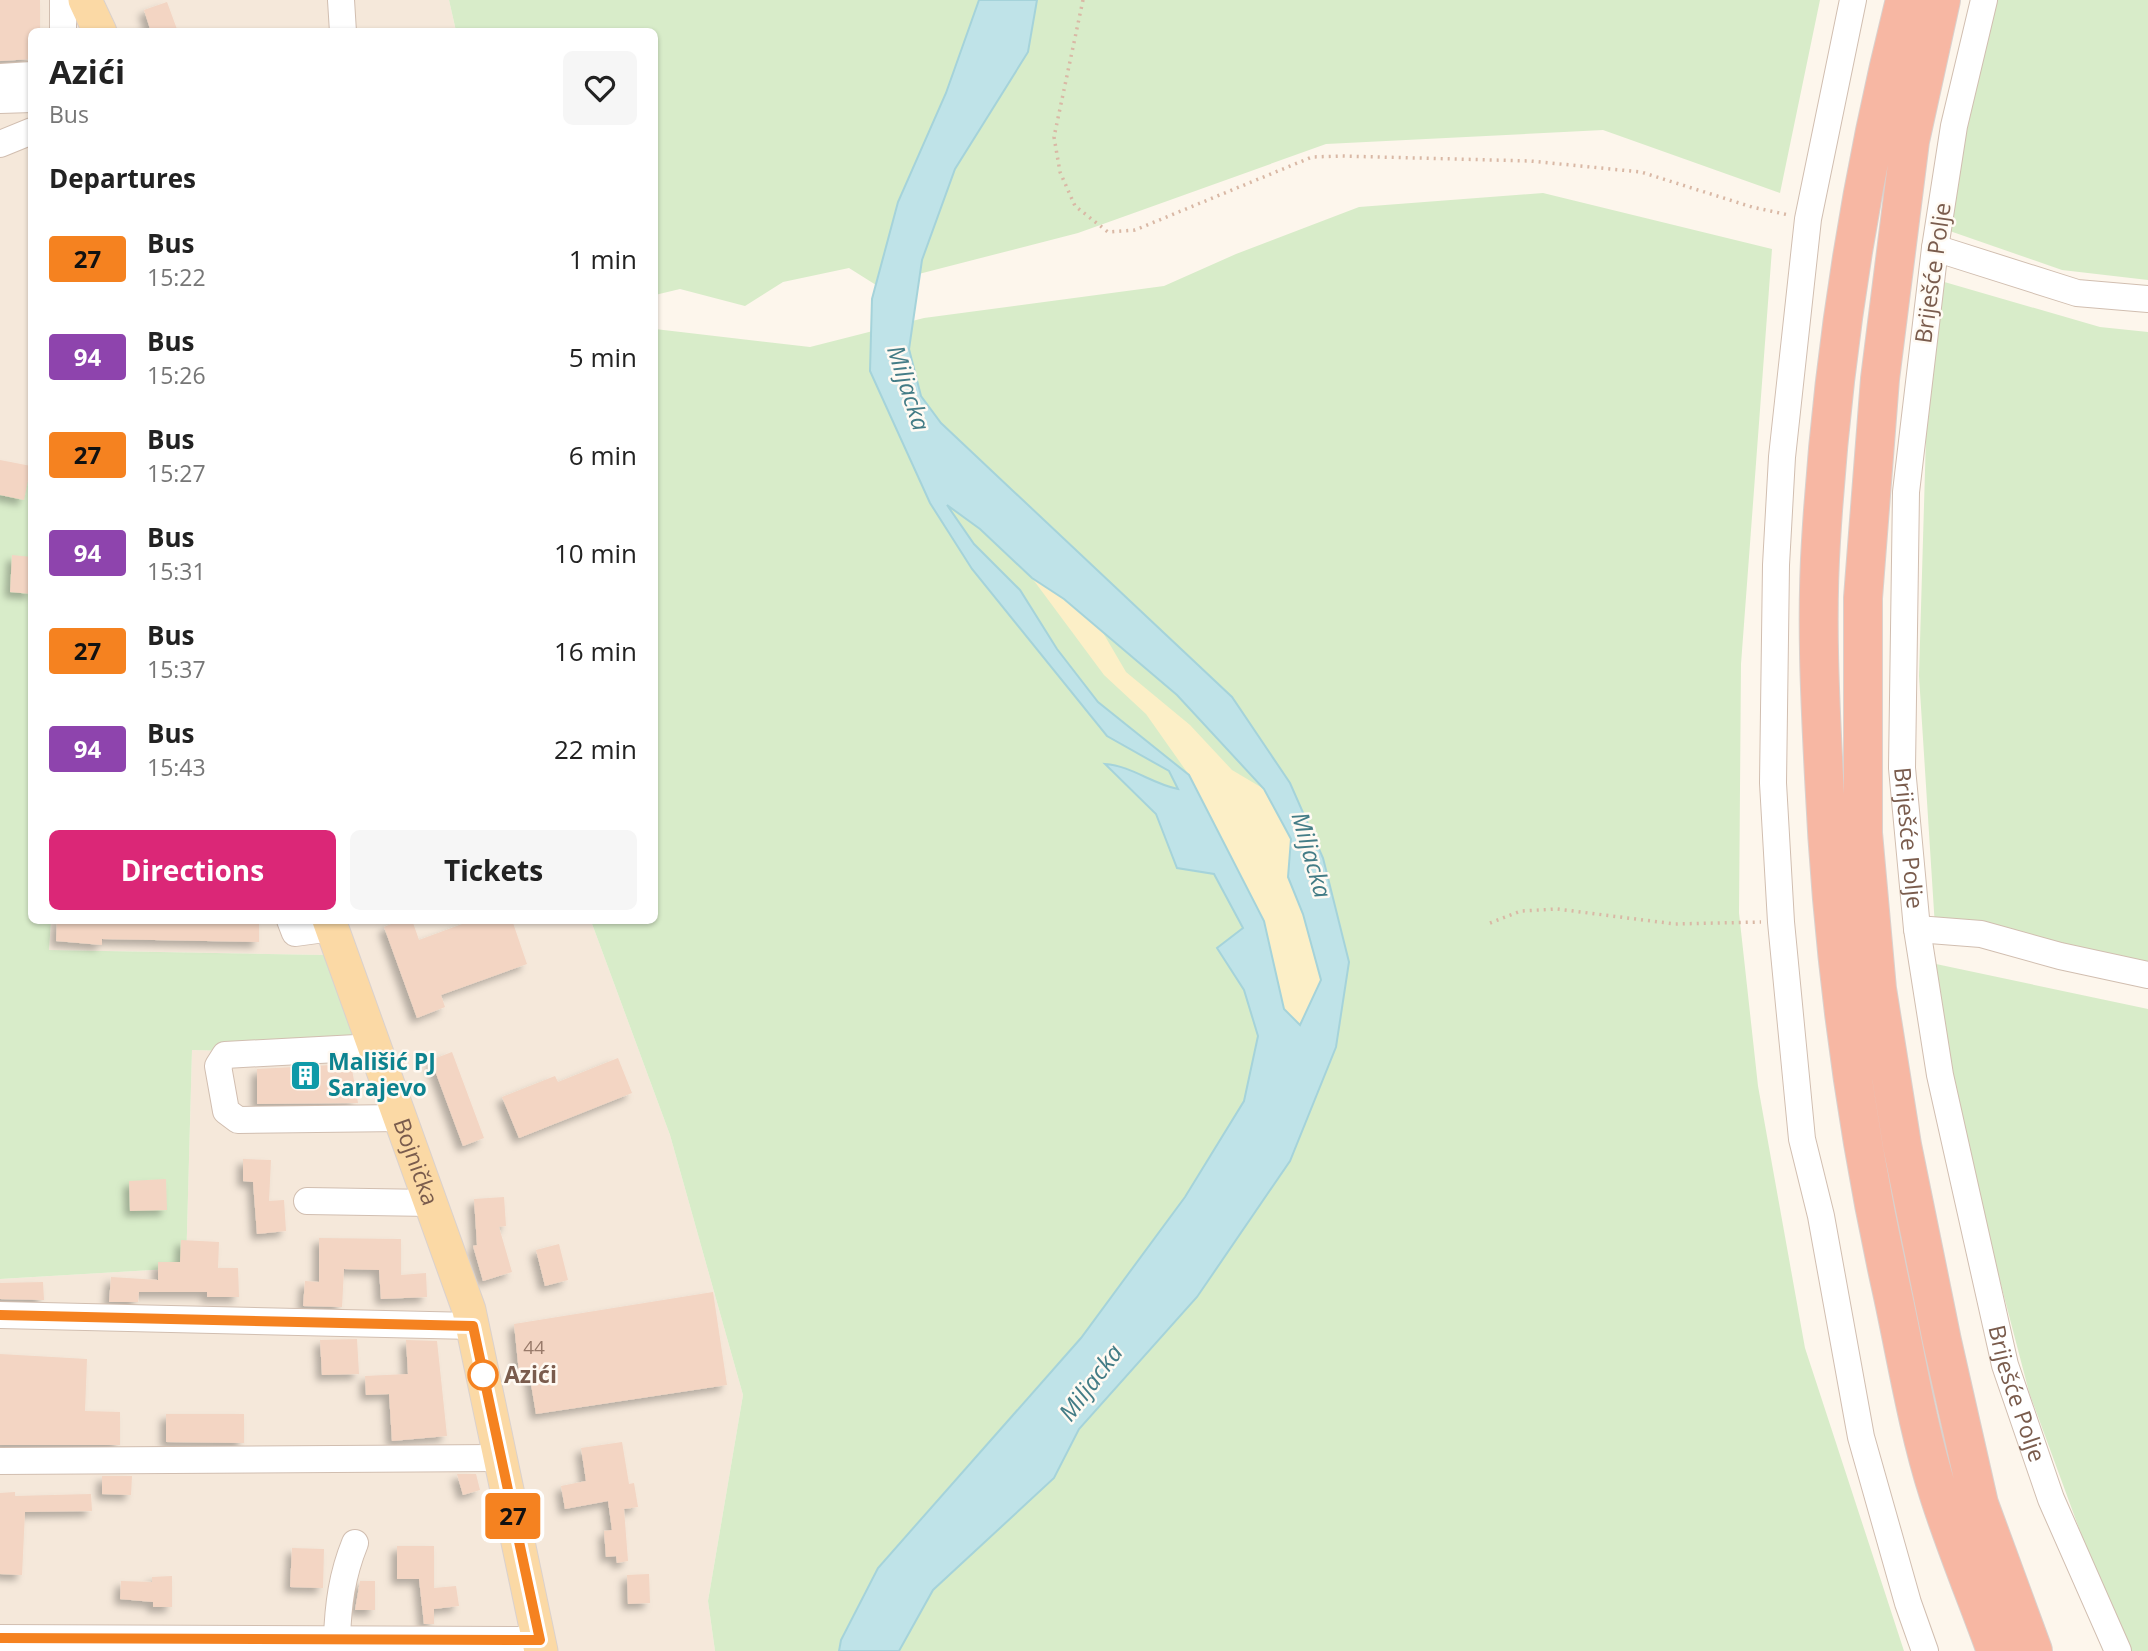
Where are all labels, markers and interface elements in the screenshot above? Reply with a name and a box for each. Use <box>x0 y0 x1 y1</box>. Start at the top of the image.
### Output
text: Azići <box>49 49 125 94</box>
button: heart <box>563 51 637 125</box>
text: Bus <box>49 98 89 130</box>
text: Departures <box>49 160 196 196</box>
street label: Briješće Polje <box>1906 200 1958 345</box>
text: Bus <box>147 225 194 261</box>
text: 1 min <box>569 241 637 277</box>
text: 27 <box>74 242 101 275</box>
text: 15:22 <box>147 261 206 293</box>
text: Bus <box>147 323 194 359</box>
text: 5 min <box>569 339 637 375</box>
text: 94 <box>74 340 101 373</box>
water label: Miljacka <box>880 341 939 435</box>
text: 15:26 <box>147 359 206 391</box>
text: Bus <box>147 421 194 457</box>
text: 6 min <box>569 437 637 473</box>
text: 27 <box>74 438 101 471</box>
text: 15:27 <box>147 457 206 489</box>
text: Bus <box>147 519 194 555</box>
text: 10 min <box>554 535 637 571</box>
text: 94 <box>74 536 101 569</box>
text: 15:31 <box>147 555 206 587</box>
text: Bus <box>147 617 194 653</box>
text: 16 min <box>554 633 637 669</box>
text: 27 <box>74 634 101 667</box>
text: 15:37 <box>147 653 206 685</box>
text: Bus <box>147 715 194 751</box>
text: 22 min <box>554 731 637 767</box>
text: 94 <box>74 732 101 765</box>
text: 15:43 <box>147 751 206 783</box>
street label: Briješće Polje <box>1887 766 1932 910</box>
water label: Miljacka <box>1284 808 1341 902</box>
button: Directions <box>49 830 336 910</box>
button: Tickets <box>350 830 637 910</box>
place label: Mališić PJ Sarajevo <box>328 1045 436 1103</box>
building icon: Mališić PJ Sarajevo <box>288 1058 322 1092</box>
street label: Bojnička <box>386 1114 447 1209</box>
street label: Briješće Polje <box>1982 1322 2054 1466</box>
house number: 44 <box>523 1334 545 1360</box>
water label: Miljacka <box>1050 1337 1130 1427</box>
place label: Azići <box>504 1358 557 1390</box>
marker: Azići <box>468 1360 498 1390</box>
line badge: 27 <box>482 1493 544 1539</box>
text: 27 <box>499 1499 527 1532</box>

